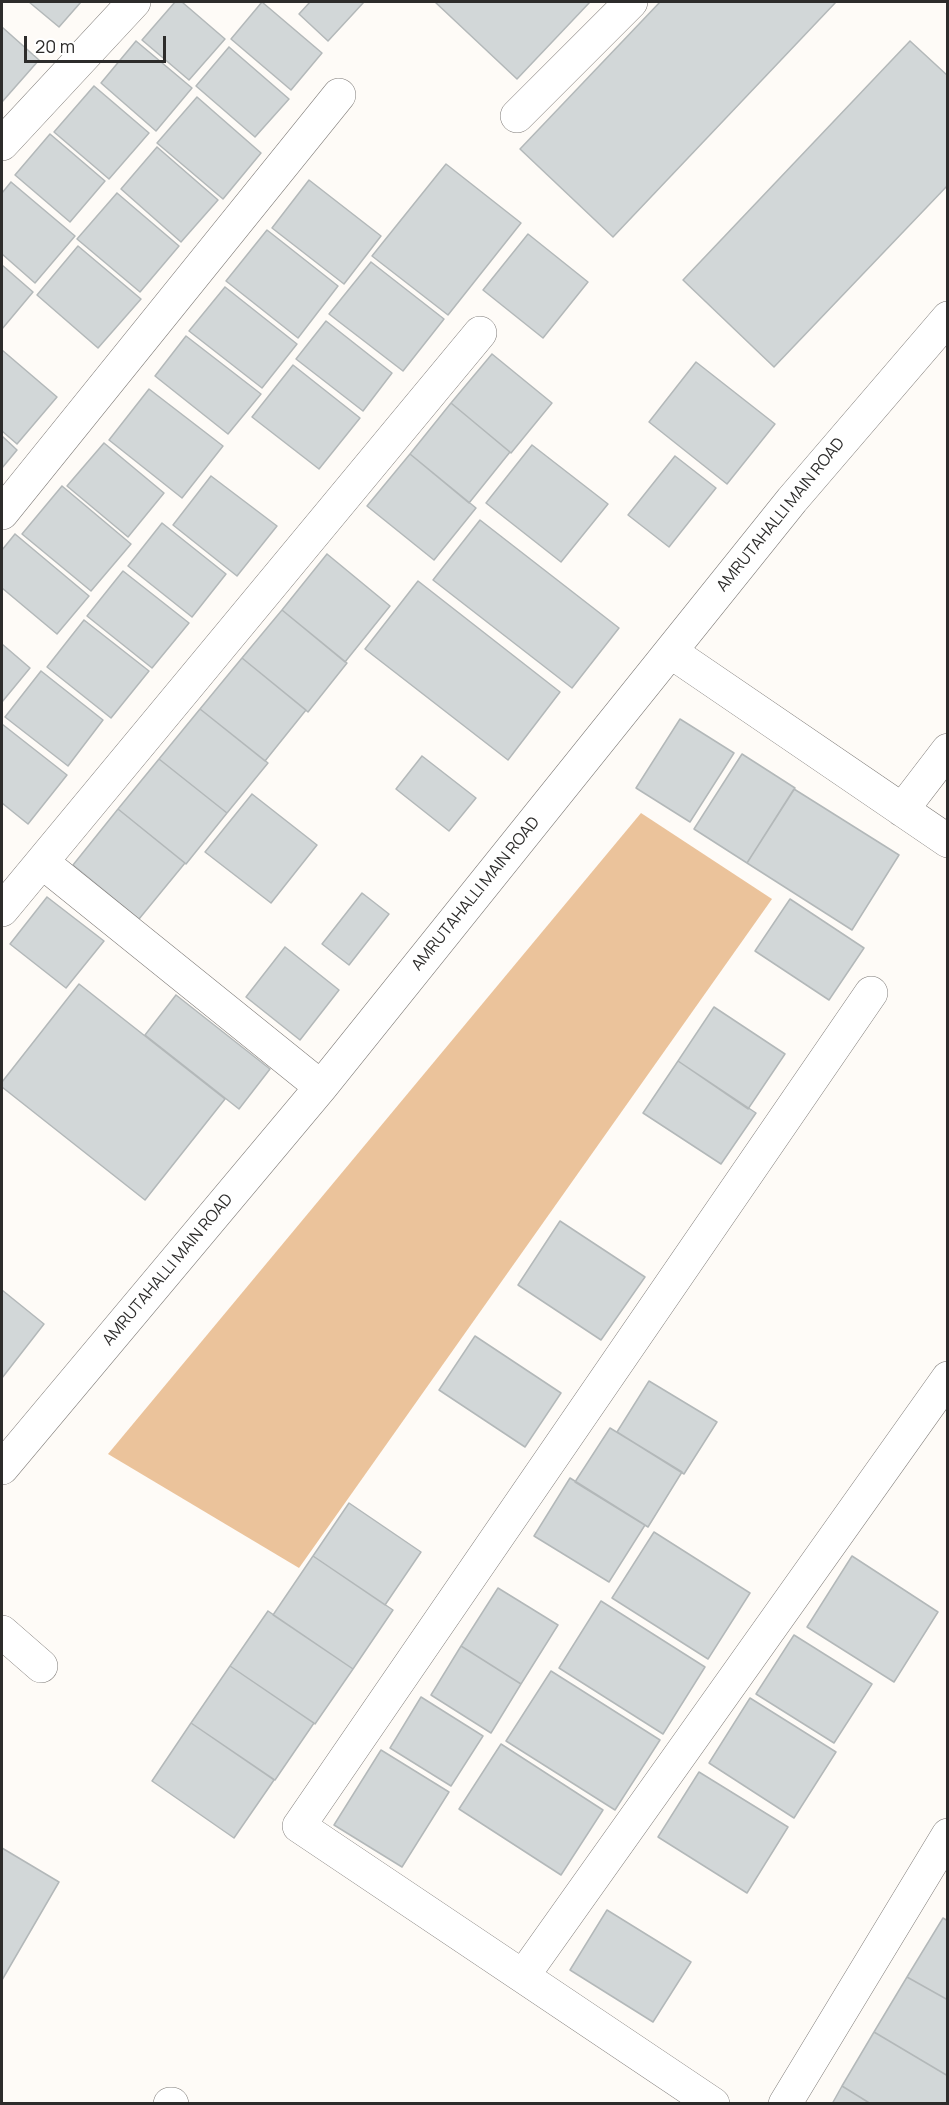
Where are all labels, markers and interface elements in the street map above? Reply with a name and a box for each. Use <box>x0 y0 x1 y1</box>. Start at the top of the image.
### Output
scale bar <box>27 24 170 62</box>
text: 20 m <box>35 34 75 58</box>
street label: AMRUTAHALLI MAIN ROAD <box>713 434 849 596</box>
street label: AMRUTAHALLI MAIN ROAD <box>408 813 544 975</box>
street label: AMRUTAHALLI MAIN ROAD <box>99 1190 237 1350</box>

